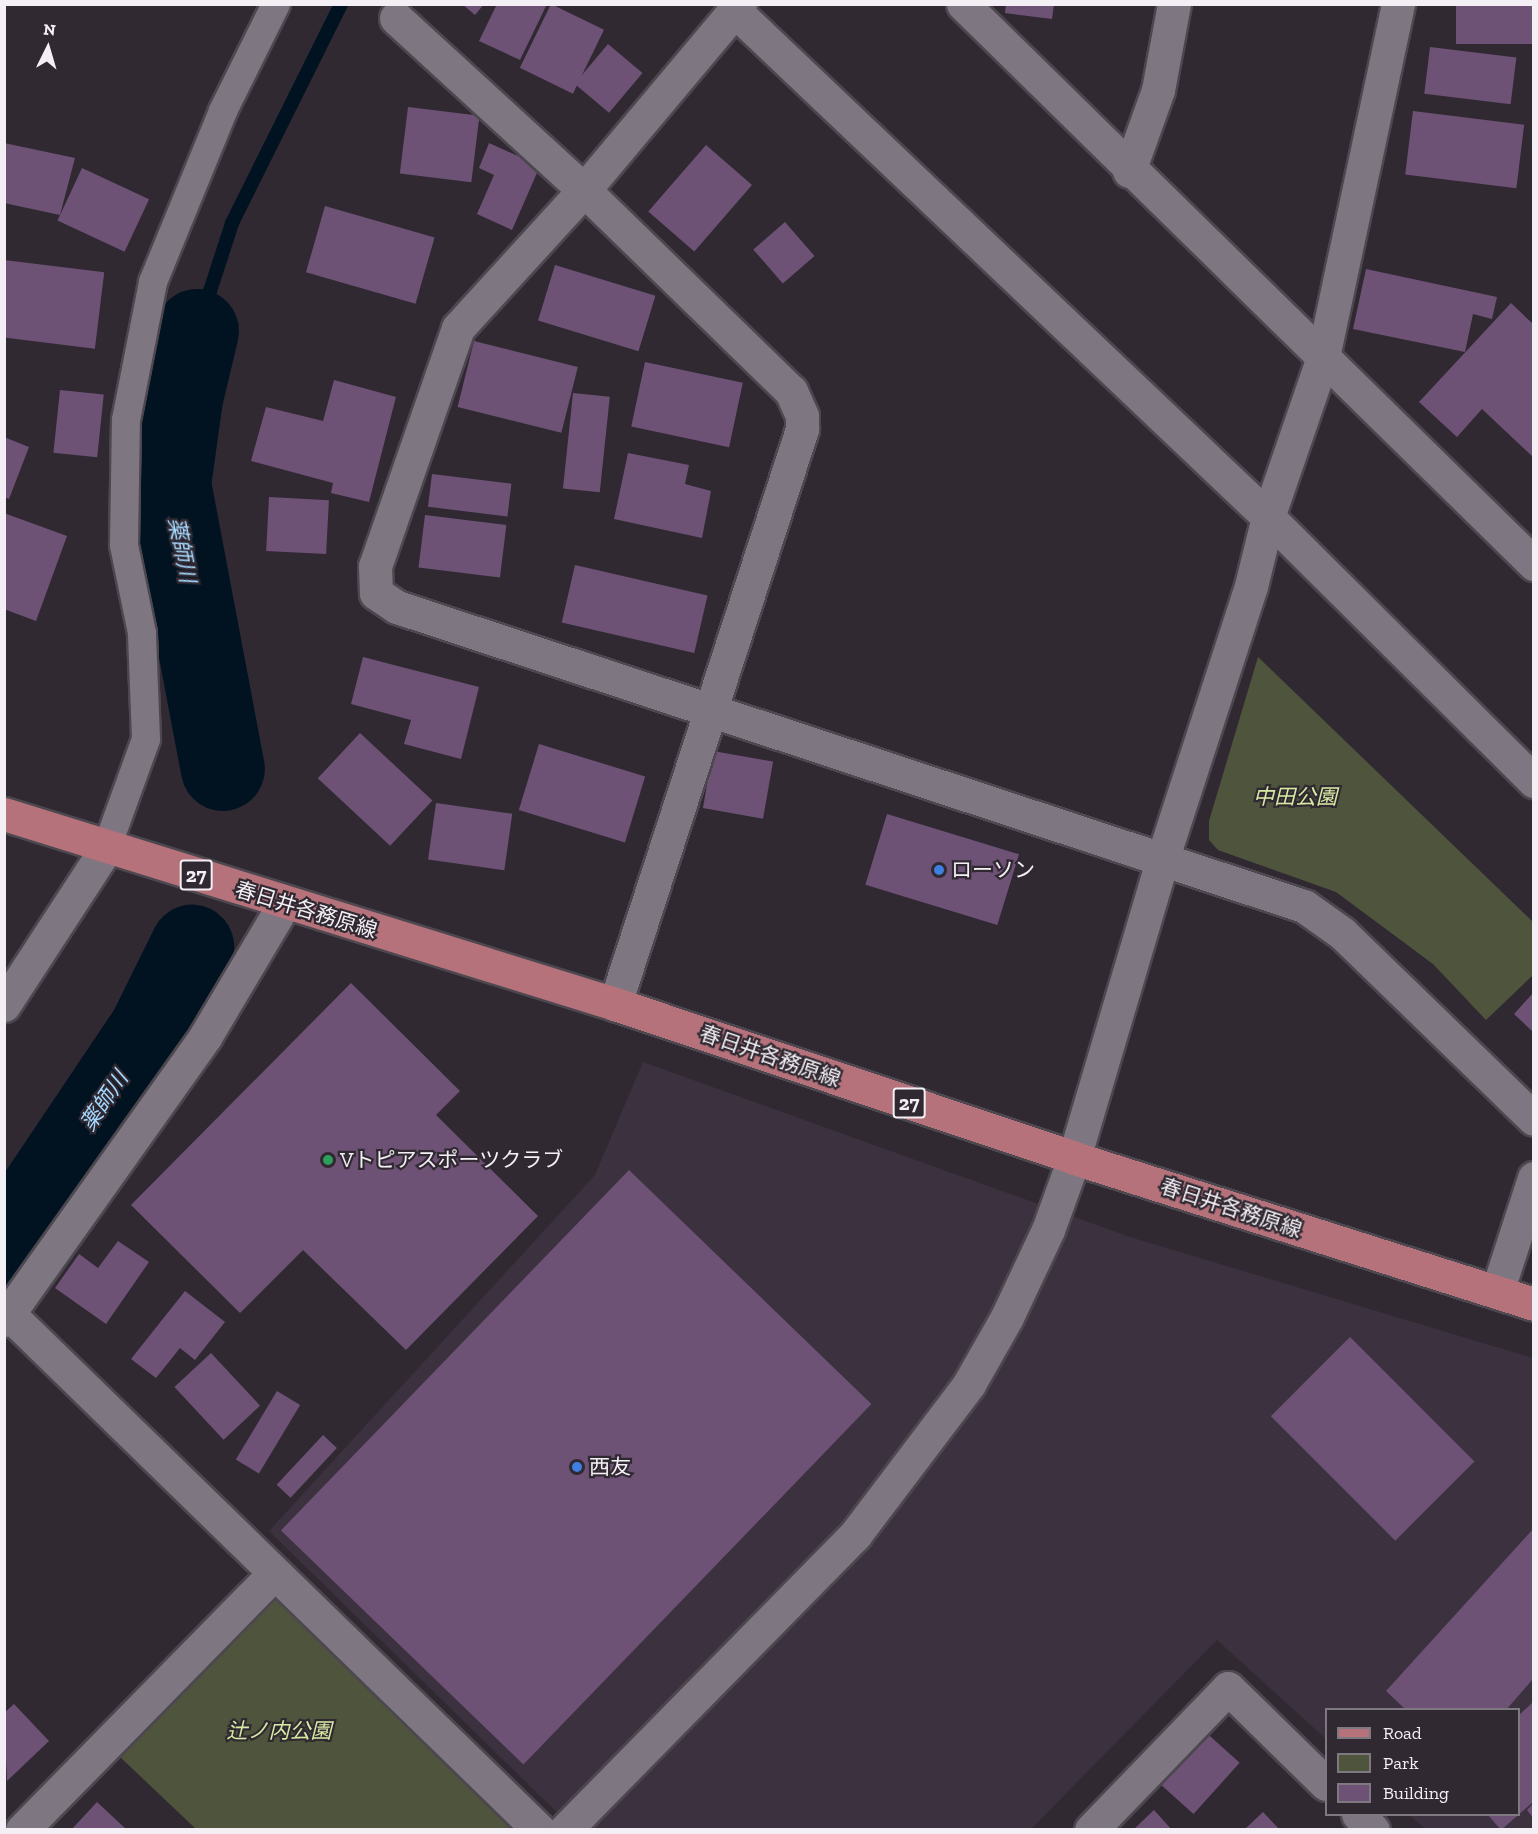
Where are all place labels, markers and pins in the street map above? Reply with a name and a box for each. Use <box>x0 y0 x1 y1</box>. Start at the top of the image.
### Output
place label: ローソン <box>951 857 1035 883</box>
marker: ローソン <box>932 863 946 877</box>
place label: Vトピアスポーツクラブ <box>340 1147 564 1173</box>
marker: Vトピアスポーツクラブ <box>321 1153 335 1167</box>
place label: 西友 <box>589 1454 631 1480</box>
marker: 西友 <box>570 1460 584 1474</box>

